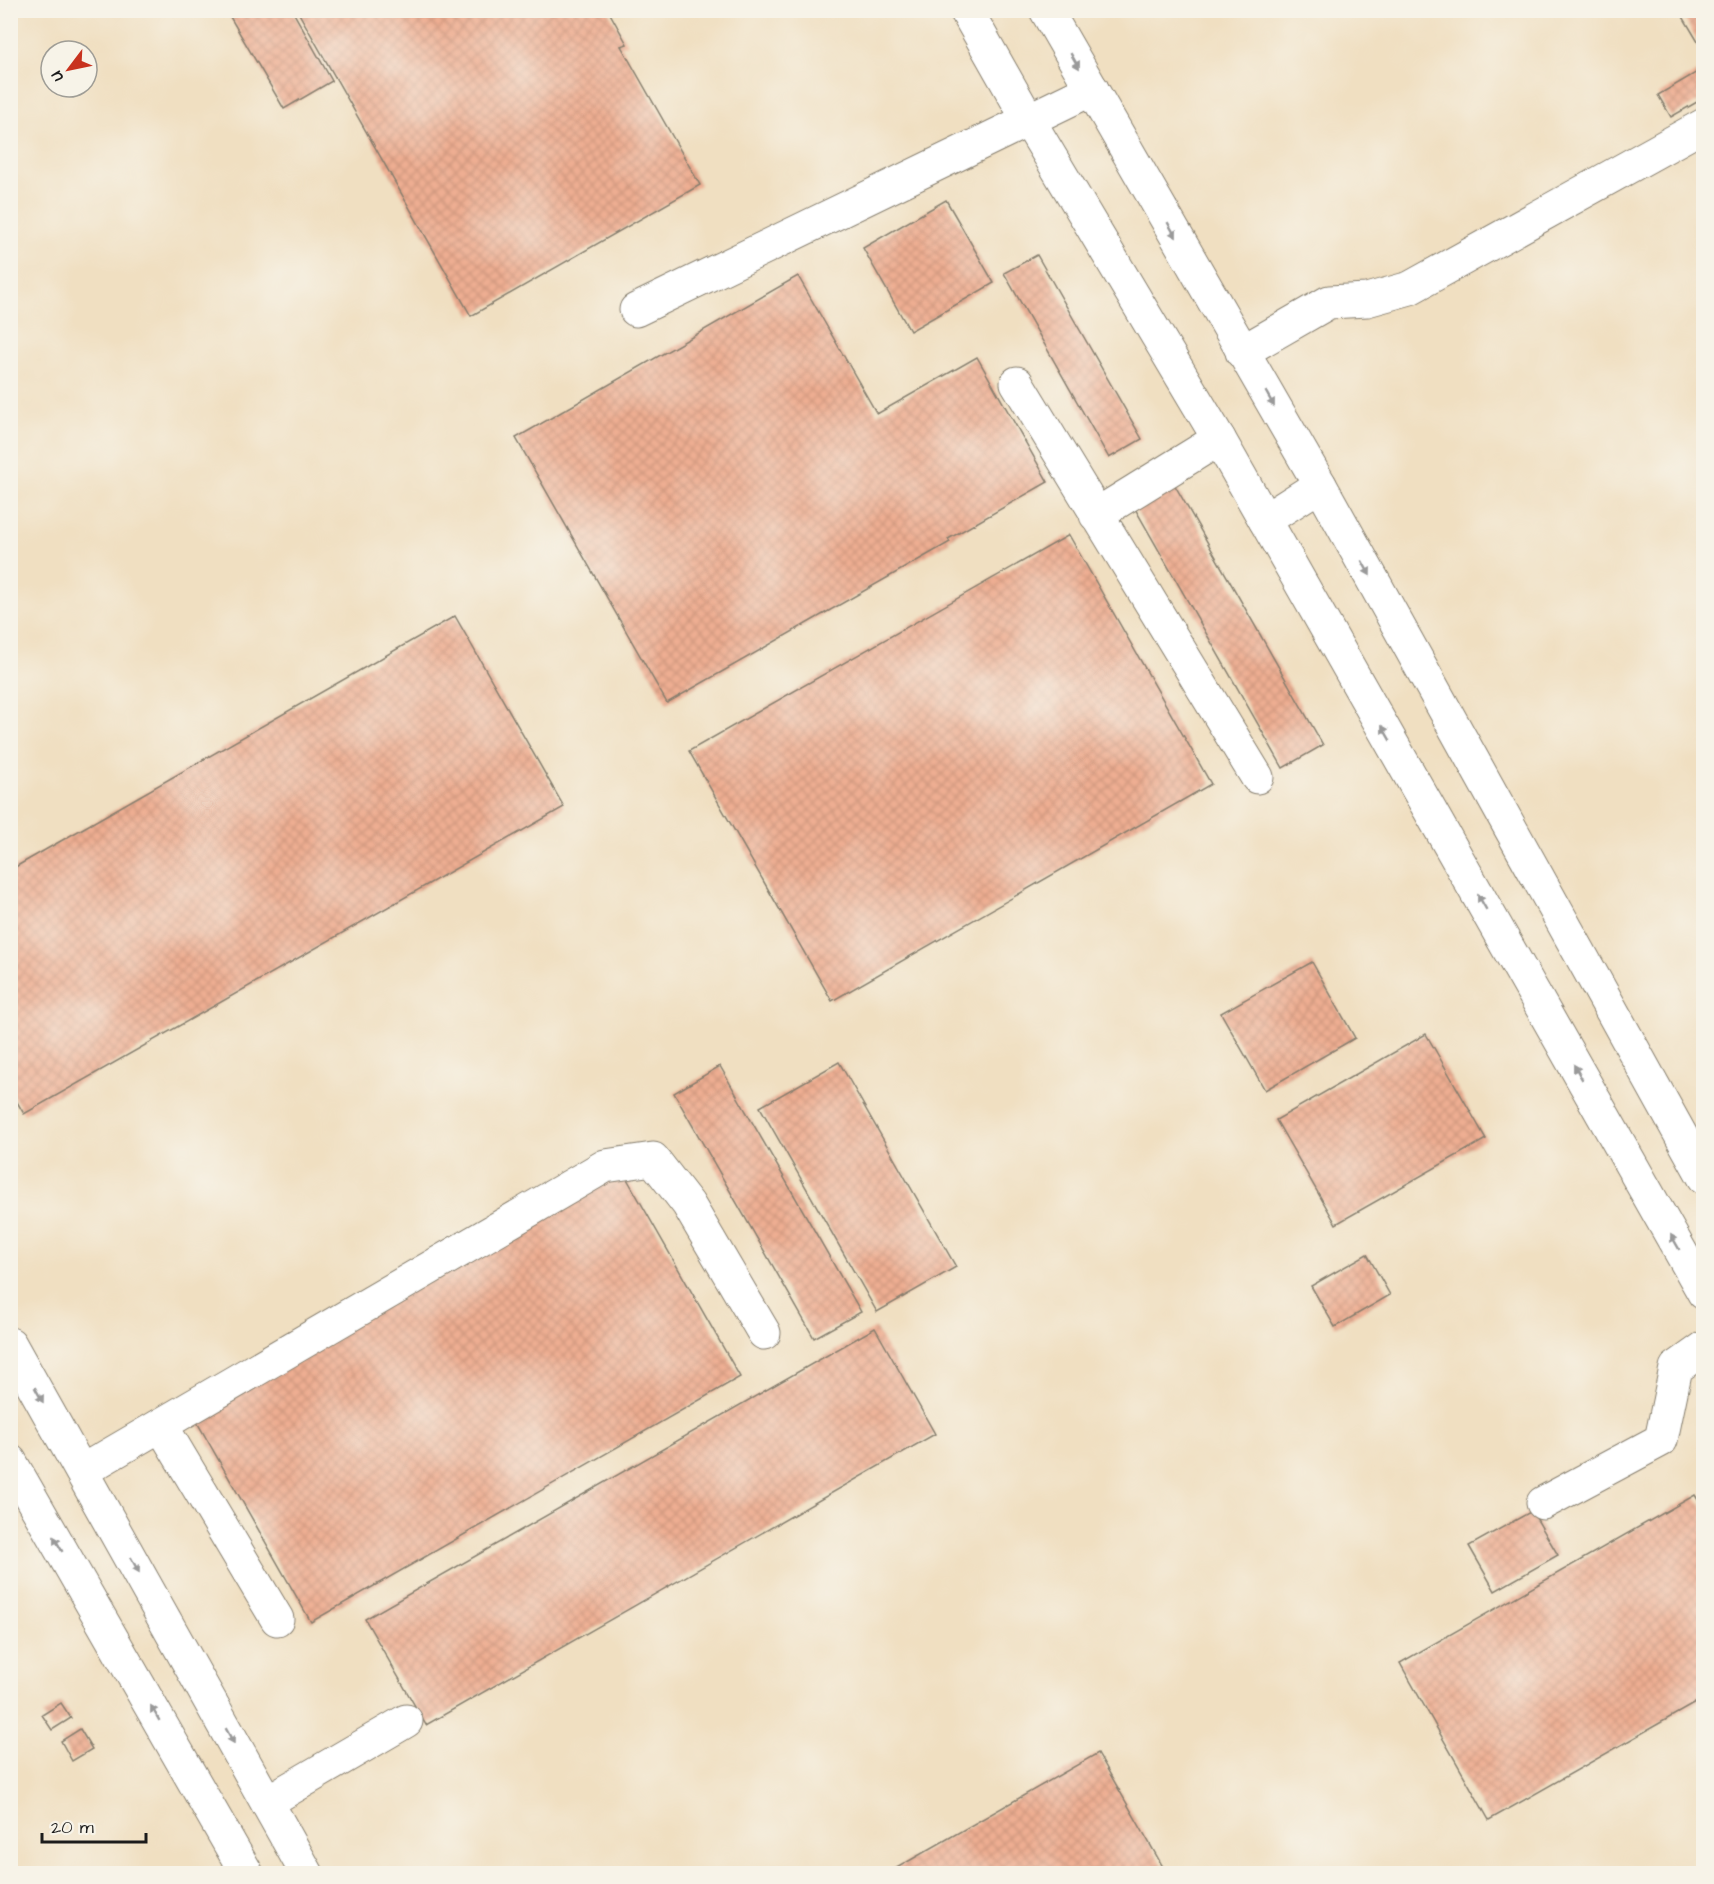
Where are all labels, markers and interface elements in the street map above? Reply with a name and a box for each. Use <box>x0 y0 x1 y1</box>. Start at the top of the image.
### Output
north arrow <box>39 39 99 99</box>
one-way arrow <box>1070 53 1081 69</box>
text: U <box>45 67 69 86</box>
one-way arrow <box>1167 222 1178 238</box>
one-way arrow <box>1265 391 1275 408</box>
one-way arrow <box>1361 560 1371 577</box>
one-way arrow <box>1381 724 1391 741</box>
one-way arrow <box>1477 894 1487 911</box>
one-way arrow <box>1573 1064 1584 1080</box>
one-way arrow <box>1670 1233 1680 1250</box>
one-way arrow <box>34 1387 44 1404</box>
one-way arrow <box>53 1535 63 1552</box>
one-way arrow <box>129 1557 139 1574</box>
one-way arrow <box>150 1705 160 1722</box>
one-way arrow <box>225 1727 235 1744</box>
scale bar <box>42 1806 146 1844</box>
text: 20 m <box>51 1815 94 1840</box>

